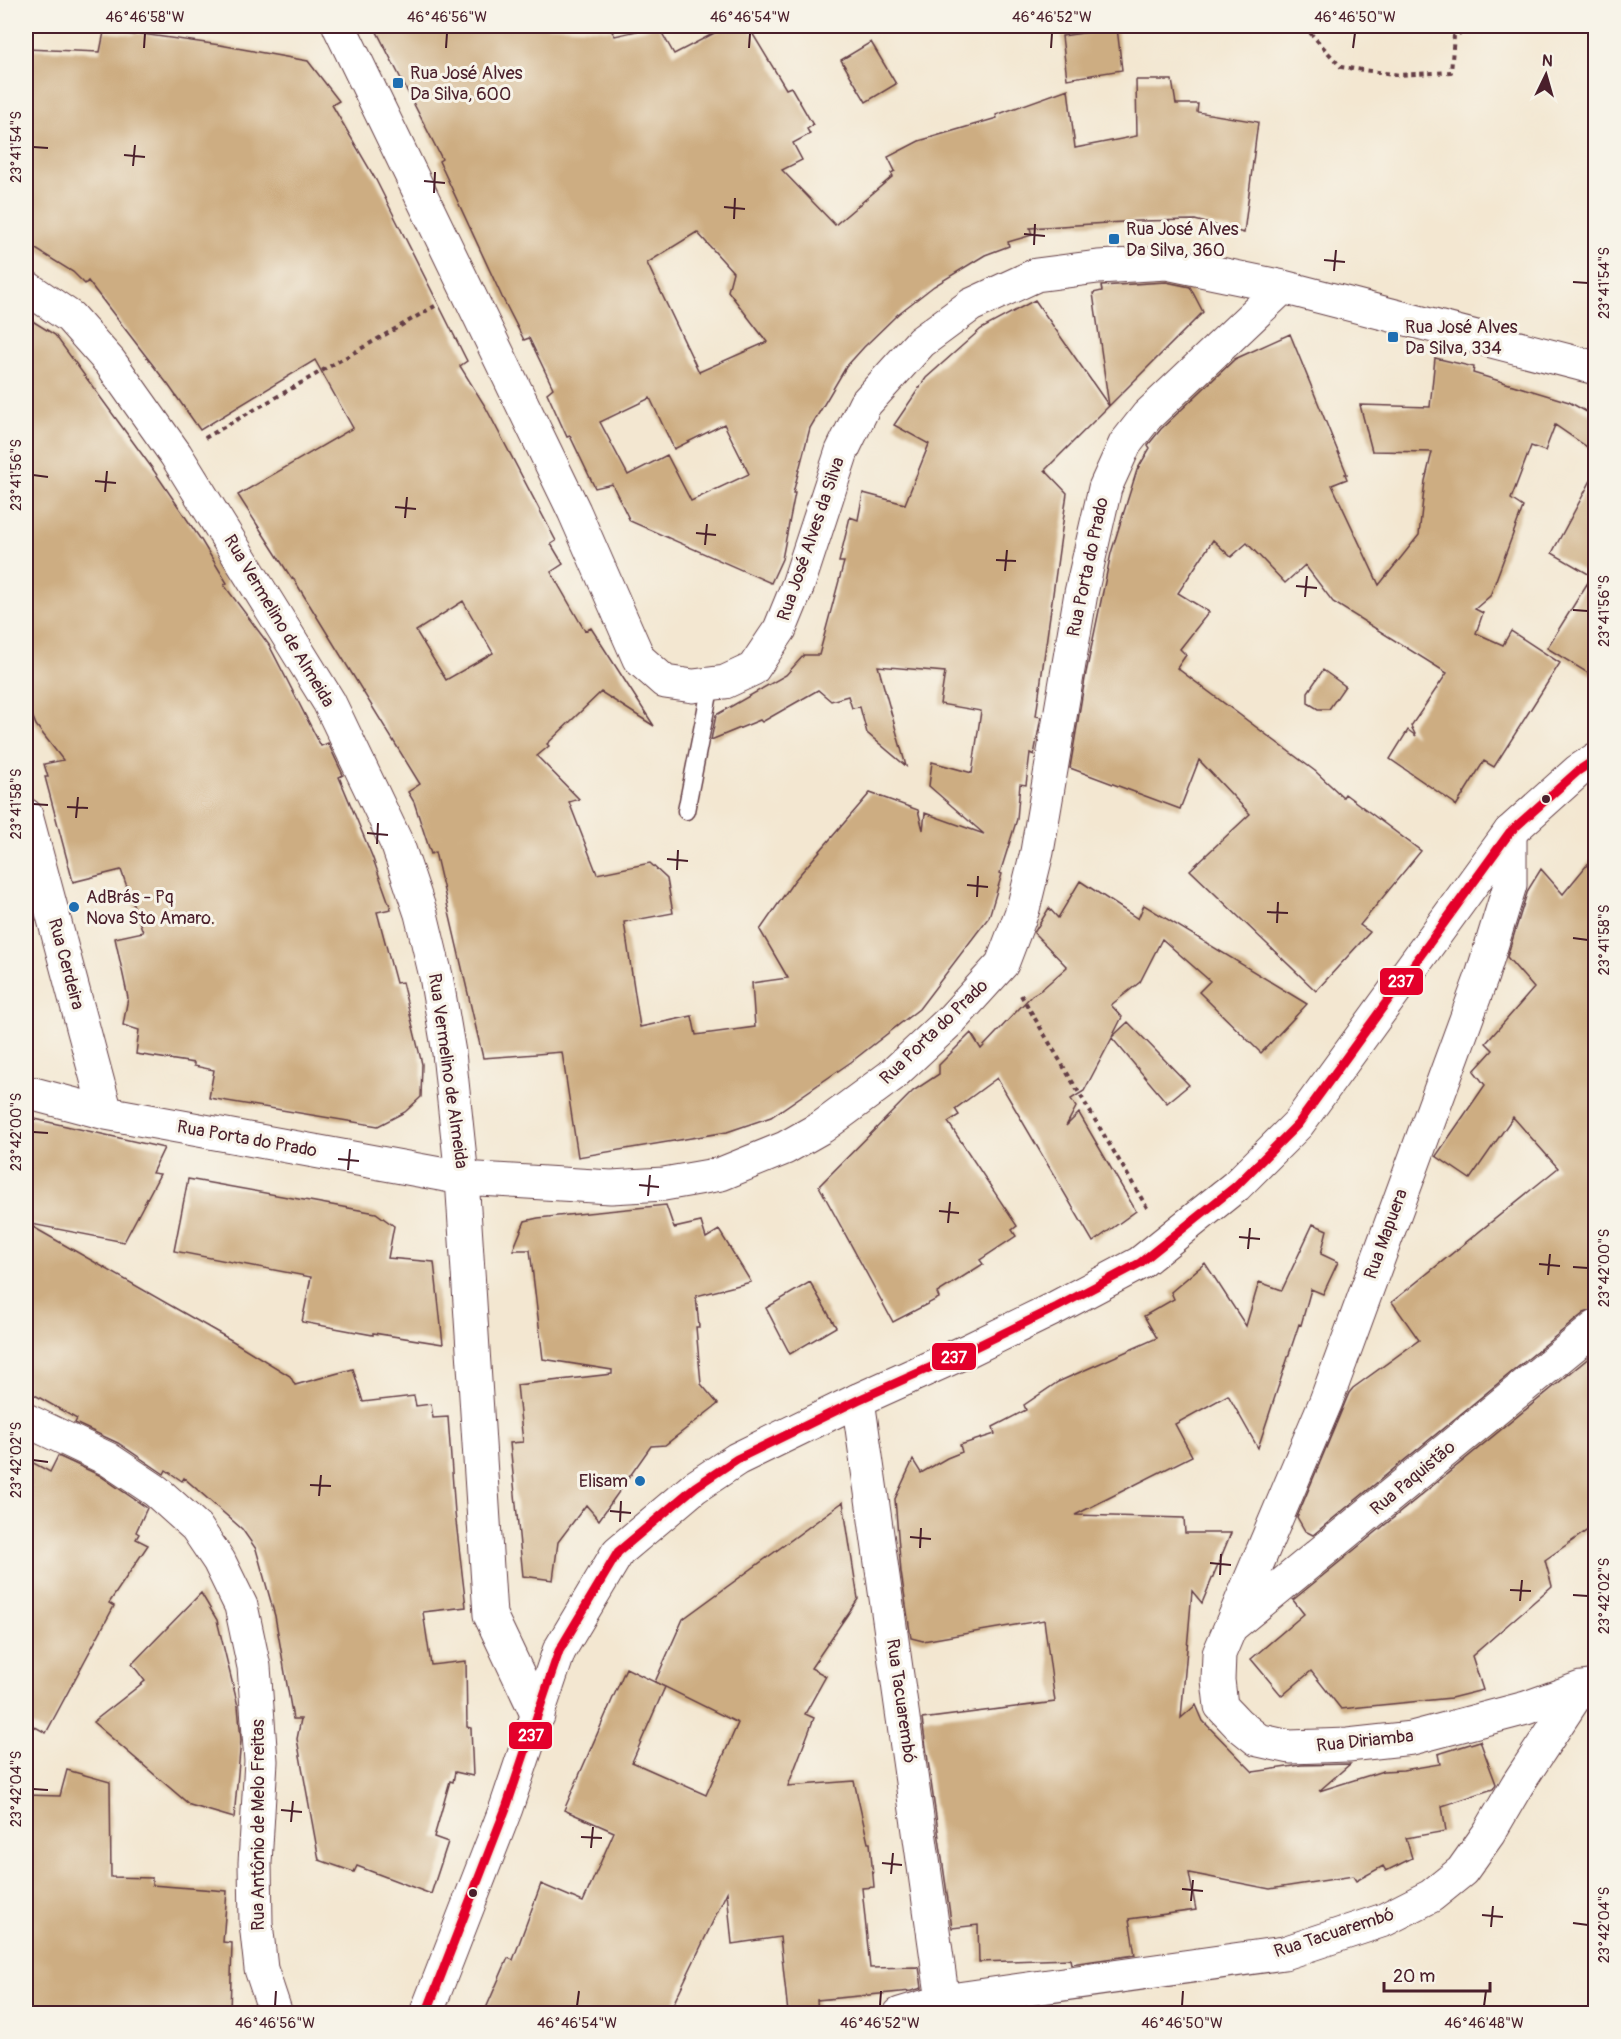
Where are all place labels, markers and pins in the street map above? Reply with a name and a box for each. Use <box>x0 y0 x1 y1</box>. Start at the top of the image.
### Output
place label: Rua José Alves Da Silva, 600 <box>410 62 523 106</box>
marker: Rua José Alves Da Silva, 600 <box>391 76 405 90</box>
place label: Rua José Alves Da Silva, 360 <box>1126 218 1239 262</box>
marker: Rua José Alves Da Silva, 360 <box>1107 232 1121 246</box>
place label: Rua José Alves Da Silva, 334 <box>1405 316 1518 360</box>
marker: Rua José Alves Da Silva, 334 <box>1386 330 1400 344</box>
unlabelled marker <box>1540 793 1552 805</box>
place label: AdBrás - Pq Nova Sto Amaro. <box>86 886 215 930</box>
marker: AdBrás - Pq Nova Sto Amaro. <box>67 900 81 914</box>
place label: Elisam <box>579 1470 628 1493</box>
marker: Elisam <box>633 1474 647 1488</box>
unlabelled marker <box>467 1887 479 1899</box>

